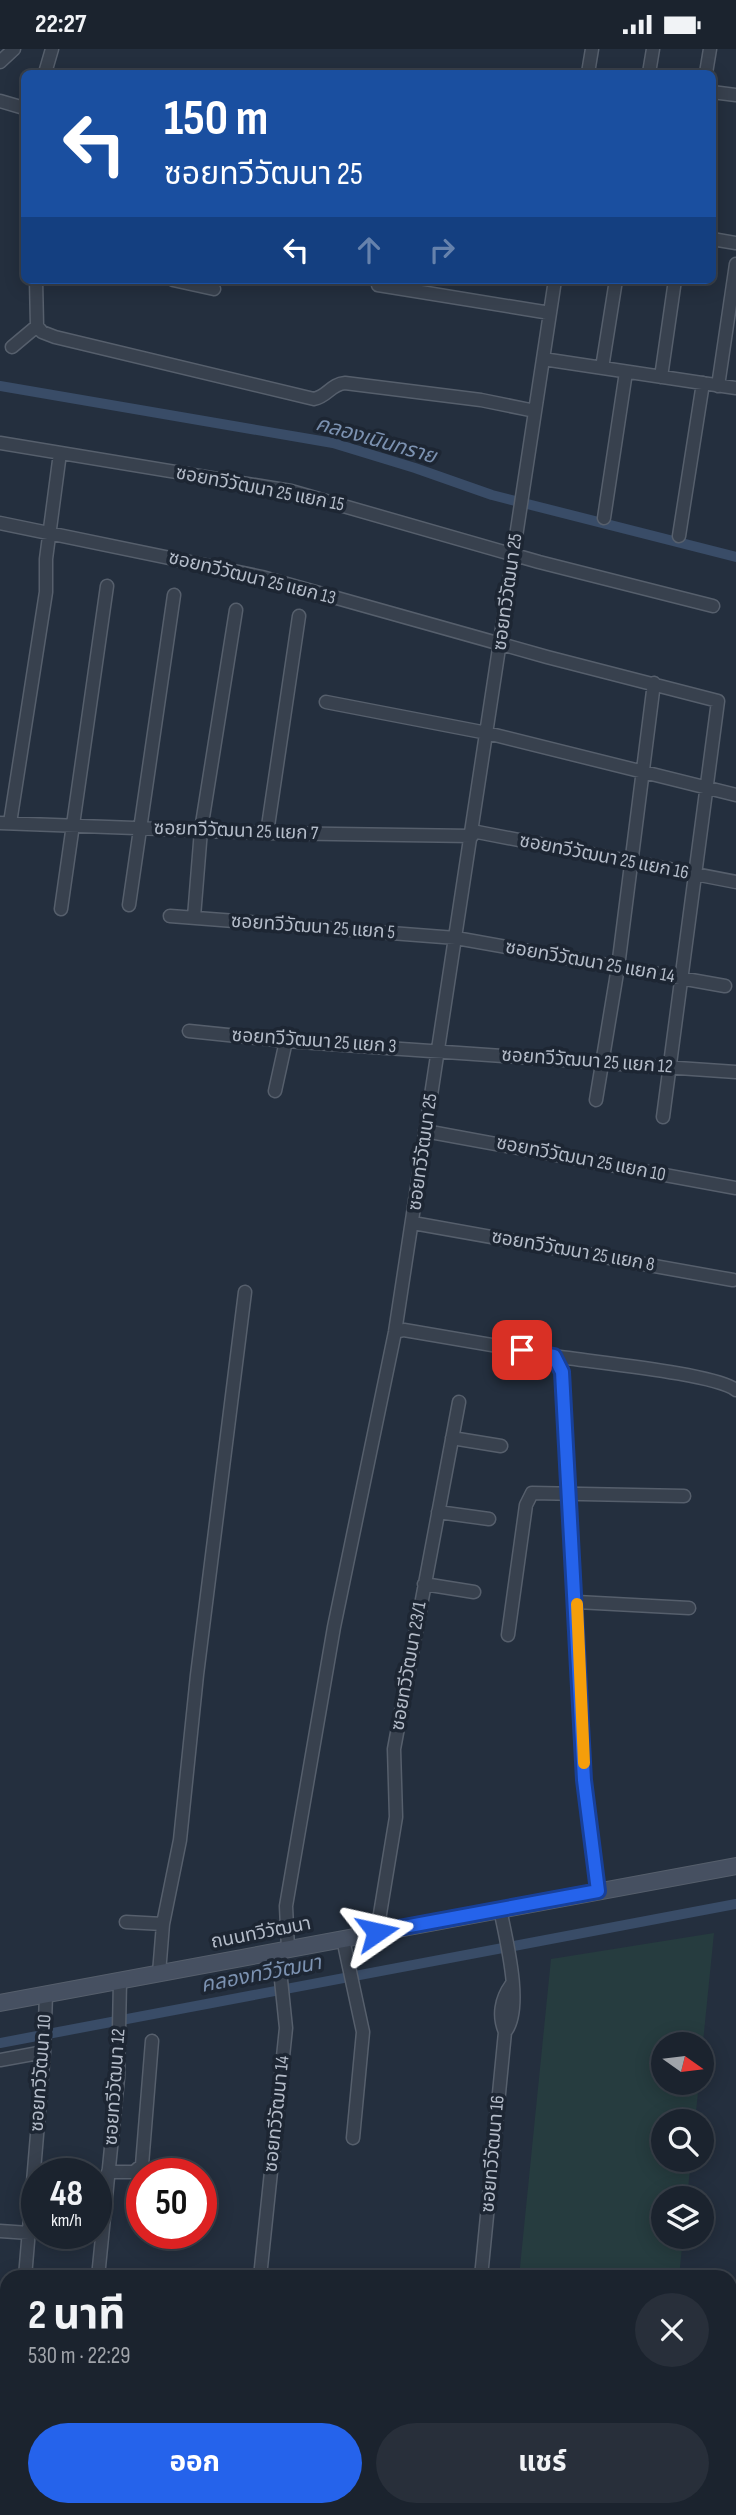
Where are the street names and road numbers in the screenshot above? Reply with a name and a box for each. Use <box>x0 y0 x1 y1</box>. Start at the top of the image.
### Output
street label: ซอยทวีวัฒนา 25 แยก 15 <box>174 461 346 517</box>
street label: ซอยทวีวัฒนา 25 <box>488 532 528 652</box>
street label: ซอยทวีวัฒนา 25 แยก 13 <box>166 546 338 610</box>
street label: ซอยทวีวัฒนา 25 แยก 7 <box>153 817 319 845</box>
street label: ซอยทวีวัฒนา 25 แยก 16 <box>517 829 691 885</box>
street label: ซอยทวีวัฒนา 25 แยก 5 <box>230 910 396 944</box>
street label: ซอยทวีวัฒนา 25 แยก 14 <box>504 936 677 988</box>
street label: ซอยทวีวัฒนา 25 แยก 3 <box>231 1024 397 1058</box>
street label: ซอยทวีวัฒนา 25 แยก 12 <box>501 1044 673 1078</box>
street label: ซอยทวีวัฒนา 25 <box>403 1092 443 1212</box>
street label: ซอยทวีวัฒนา 25 แยก 10 <box>494 1131 668 1187</box>
street label: ซอยทวีวัฒนา 25 แยก 8 <box>490 1225 656 1277</box>
street label: ซอยทวีวัฒนา 23/1 <box>386 1599 432 1732</box>
street label: ถนนทวีวัฒนา <box>209 1912 313 1954</box>
street label: ซอยทวีวัฒนา 10 <box>25 2013 57 2133</box>
street label: ซอยทวีวัฒนา 12 <box>99 2028 131 2146</box>
street label: ซอยทวีวัฒนา 14 <box>259 2054 295 2173</box>
street label: ซอยทวีวัฒนา 16 <box>476 2094 510 2214</box>

